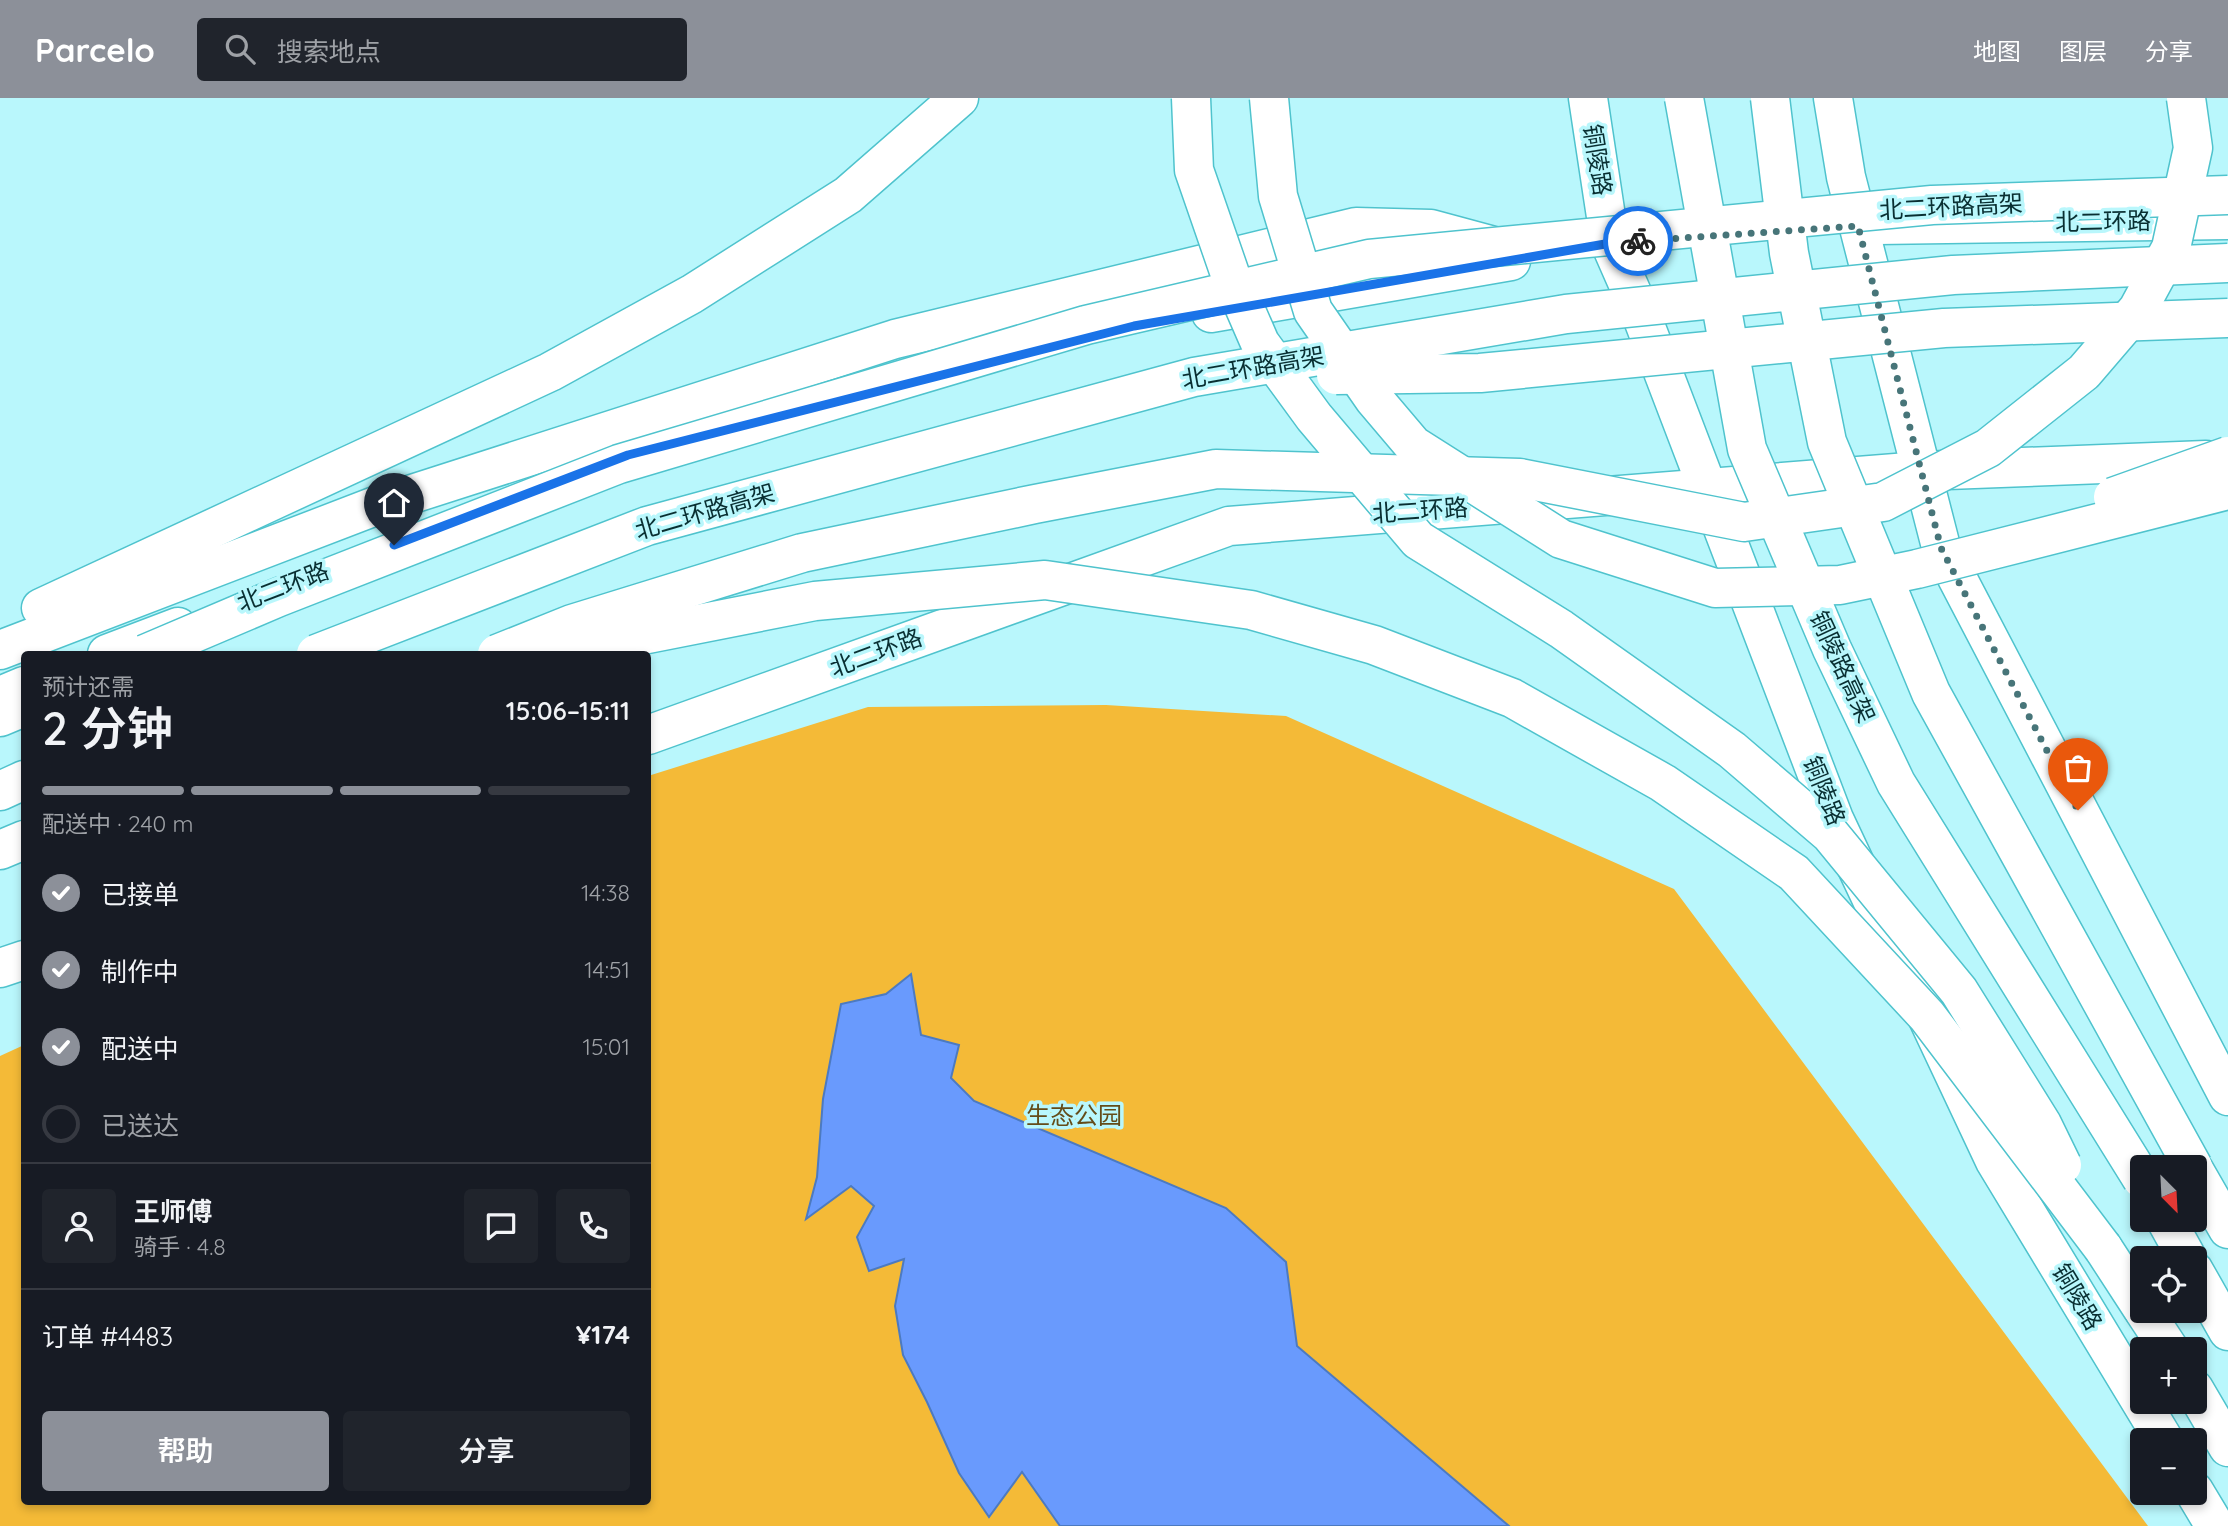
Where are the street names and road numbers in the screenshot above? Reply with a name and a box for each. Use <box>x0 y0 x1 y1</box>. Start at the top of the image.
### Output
street label: 铜陵路 <box>1578 122 1618 198</box>
street label: 北二环路高架 <box>1878 187 2024 225</box>
street label: 北二环路 <box>2055 205 2151 237</box>
street label: 北二环路高架 <box>1179 340 1326 394</box>
street label: 北二环路高架 <box>631 477 778 545</box>
street label: 北二环路 <box>1371 492 1469 528</box>
street label: 北二环路 <box>232 555 333 617</box>
street label: 铜陵路高架 <box>1804 606 1882 727</box>
street label: 北二环路 <box>825 622 926 683</box>
street label: 铜陵路 <box>1798 752 1852 830</box>
street label: 铜陵路 <box>2046 1258 2109 1335</box>

